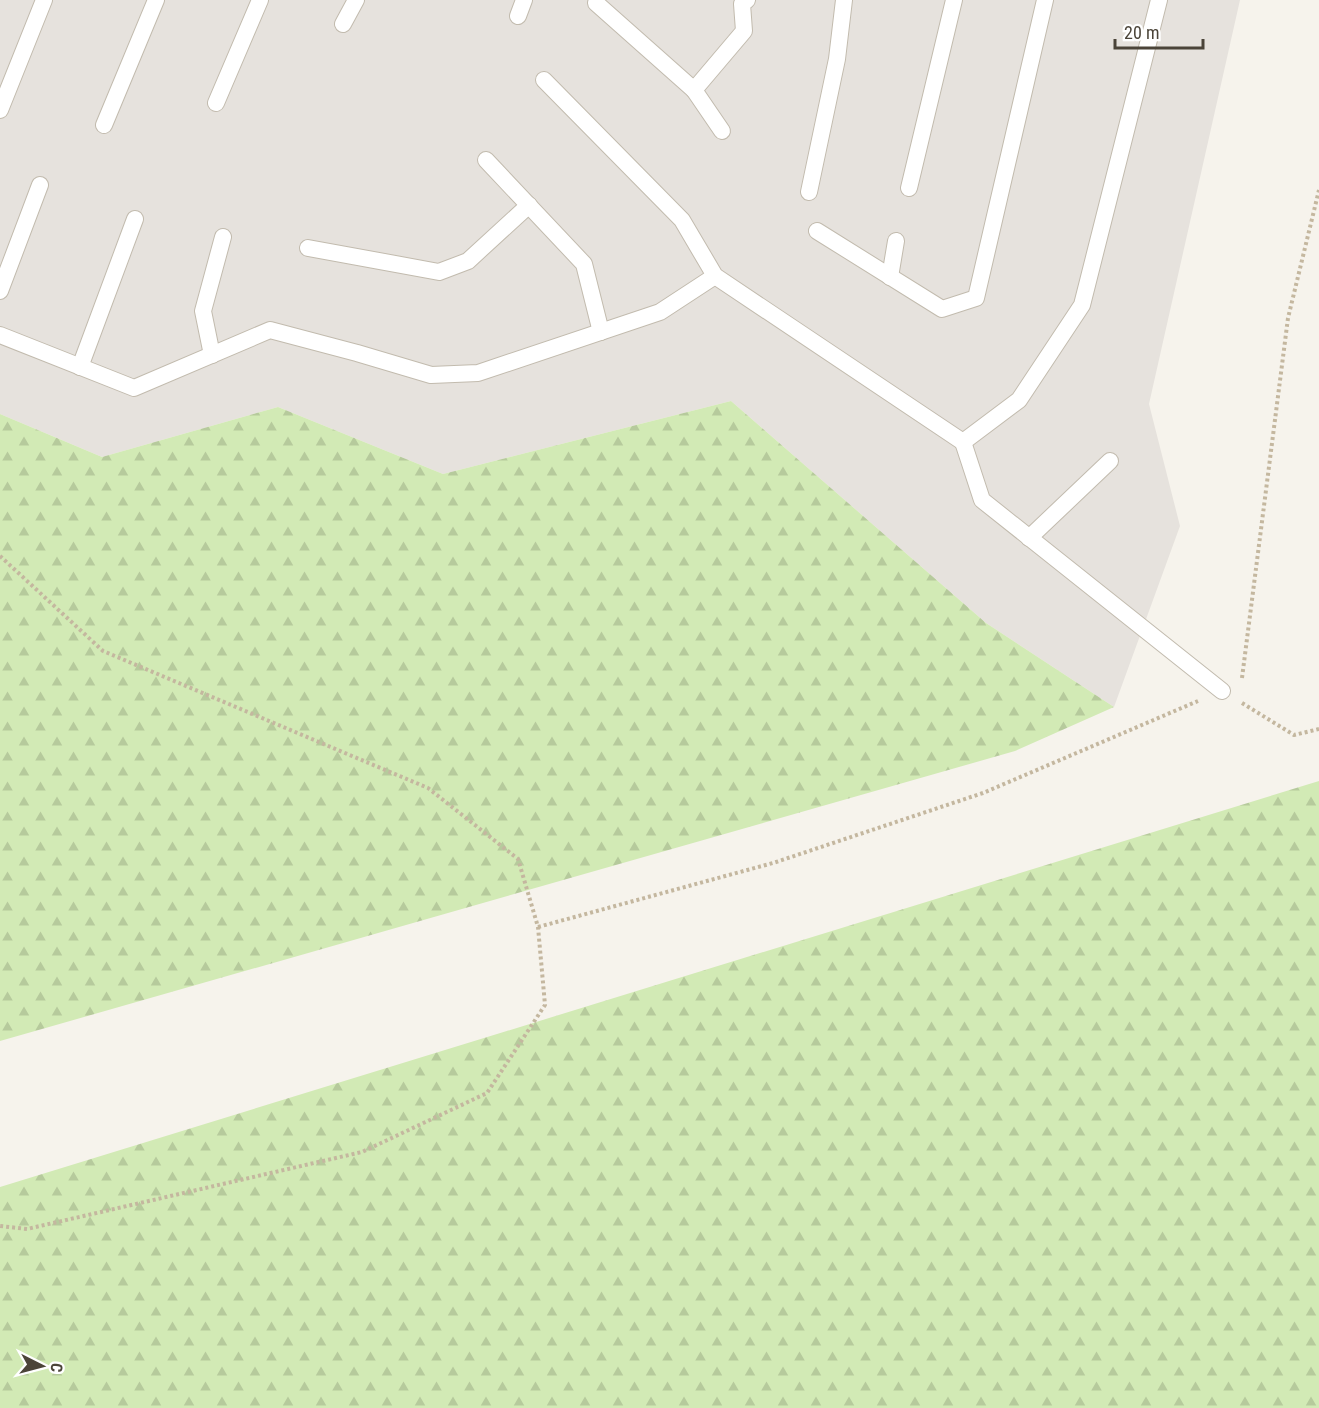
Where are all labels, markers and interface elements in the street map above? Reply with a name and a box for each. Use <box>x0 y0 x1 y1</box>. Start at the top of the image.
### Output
scale bar <box>1115 12 1204 50</box>
text: 20 m <box>1124 22 1159 43</box>
north arrow <box>12 1336 72 1396</box>
text: С <box>46 1362 66 1373</box>

